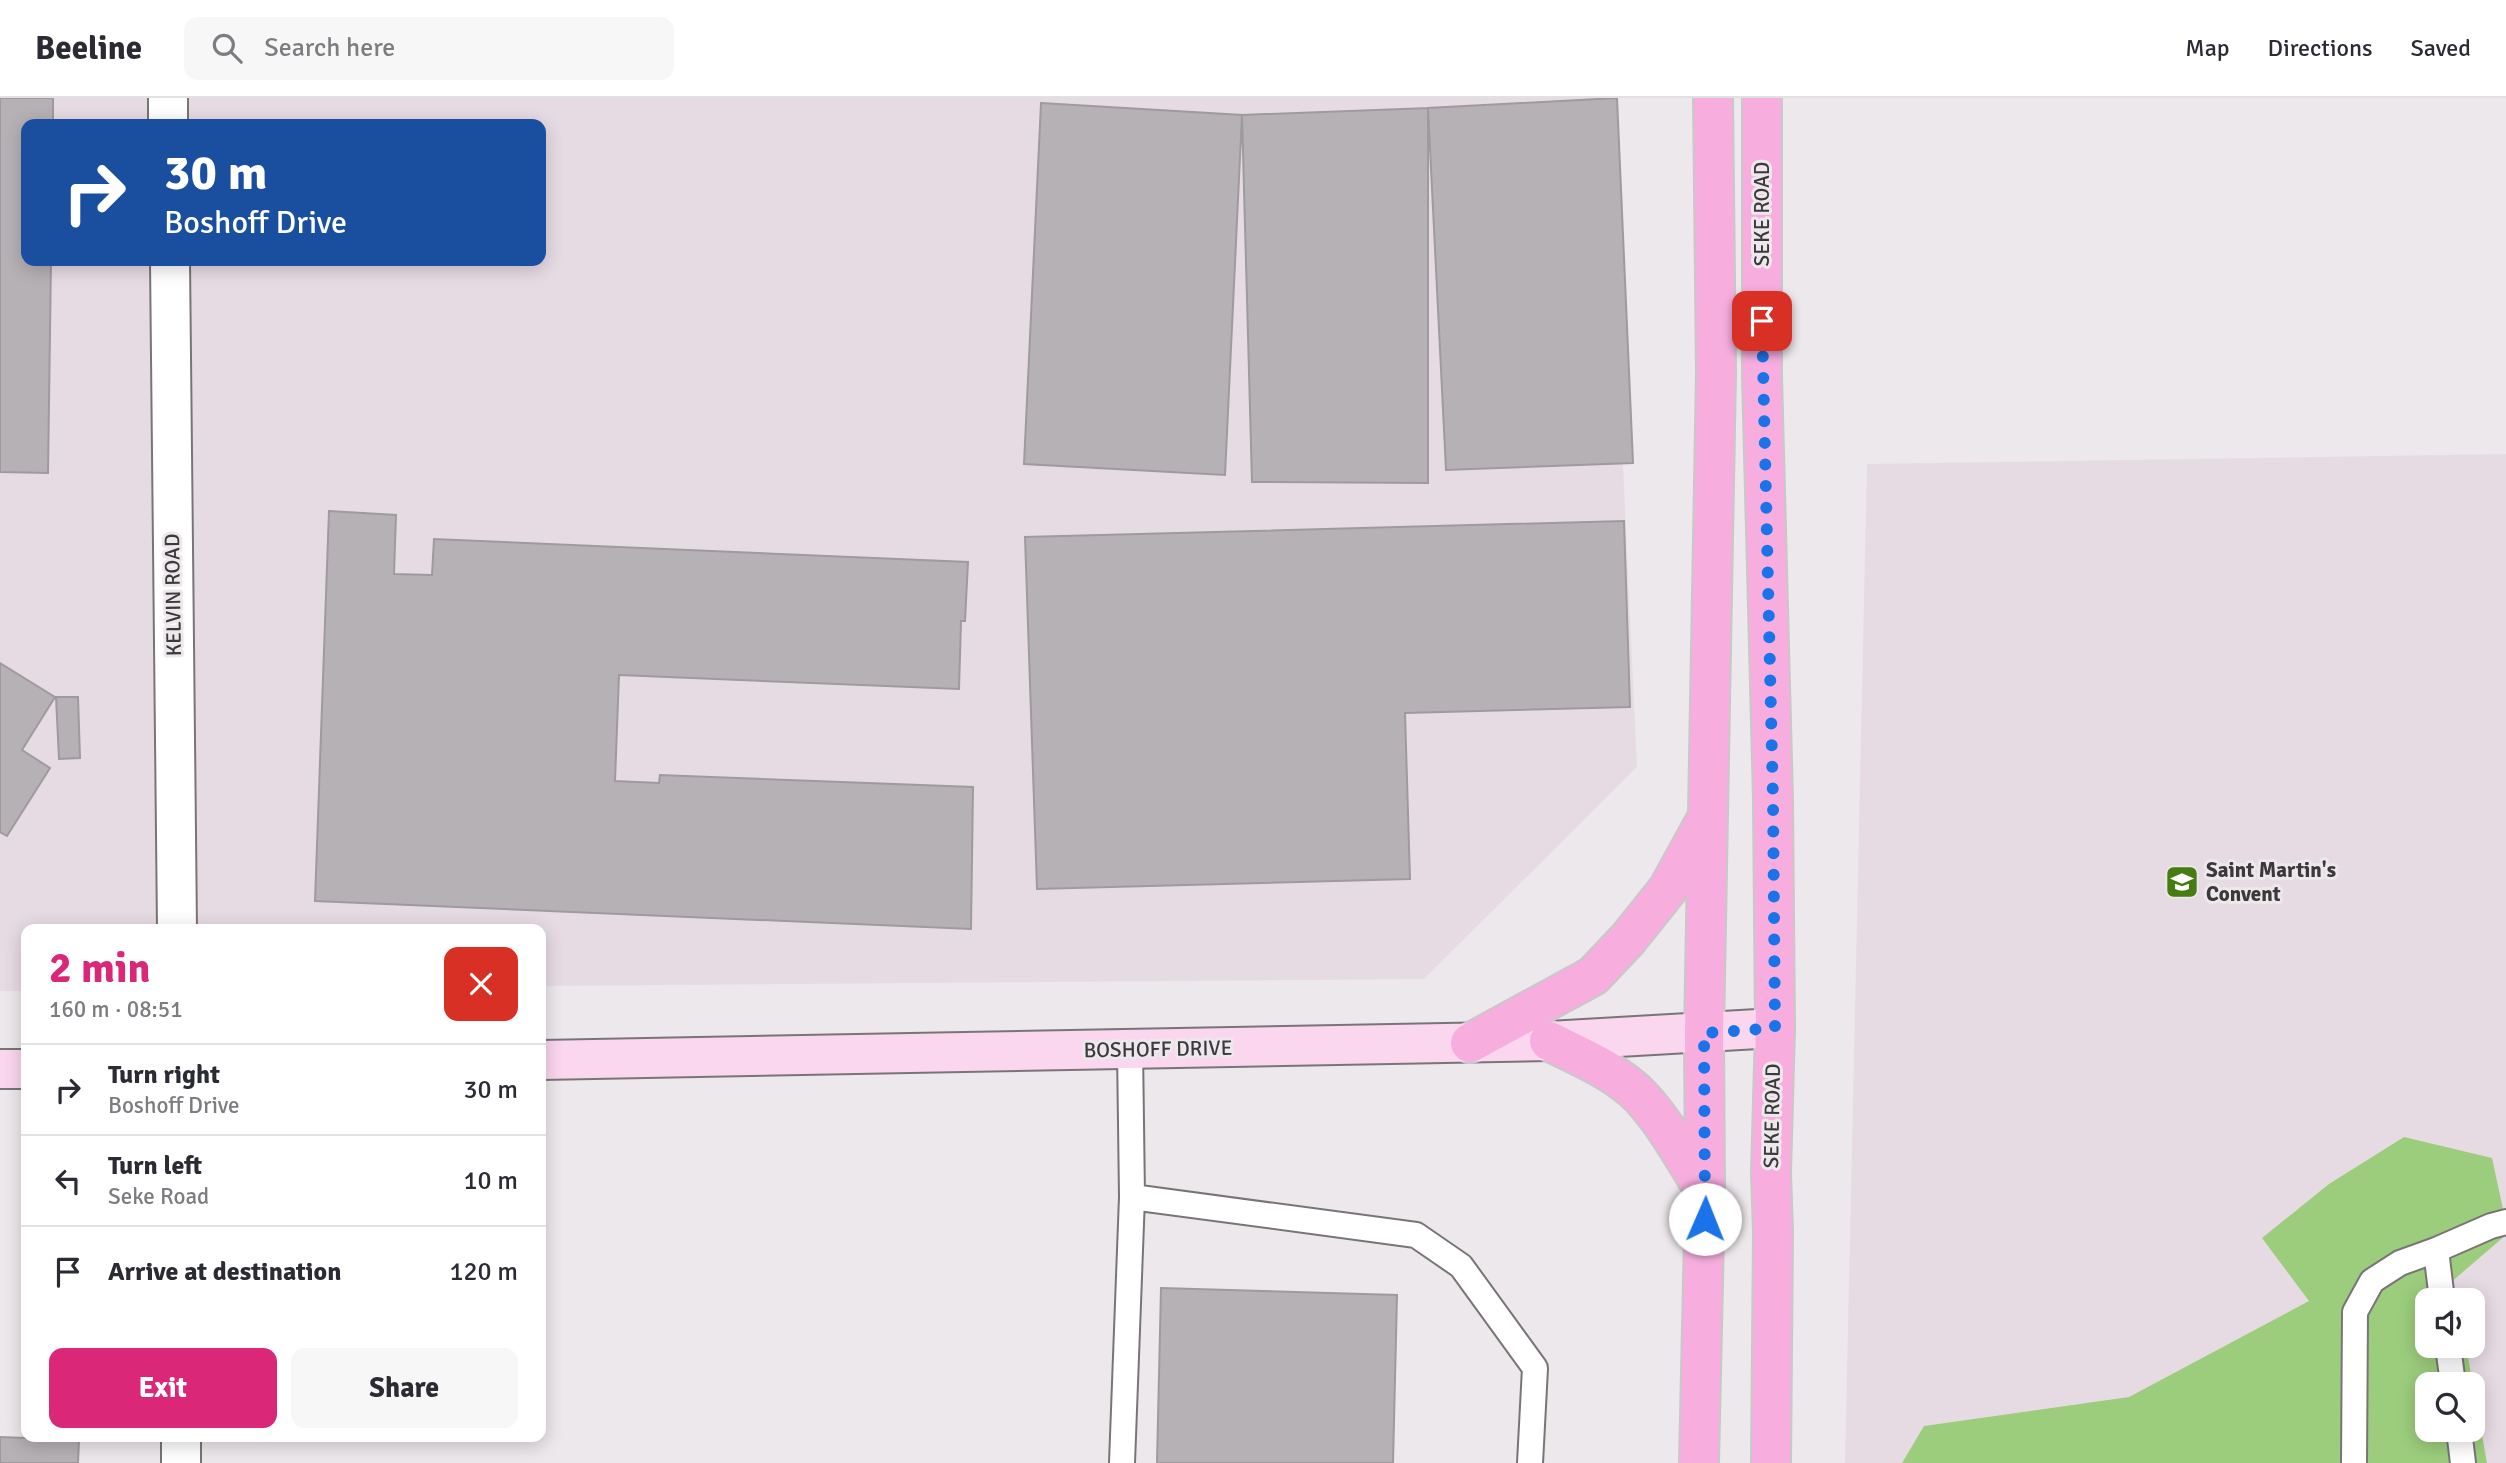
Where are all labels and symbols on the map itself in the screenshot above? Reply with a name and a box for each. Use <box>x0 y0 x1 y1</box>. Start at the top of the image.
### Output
street label: SEKE ROAD <box>1749 162 1775 266</box>
pin <box>1732 291 1792 351</box>
street label: KELVIN ROAD <box>159 533 187 657</box>
place label: Saint Martin's Convent <box>2206 857 2336 907</box>
school or university icon: Saint Martin's Convent <box>2163 863 2201 901</box>
street label: BOSHOFF DRIVE <box>1083 1035 1233 1063</box>
street label: SEKE ROAD <box>1758 1063 1786 1169</box>
position arrow <box>1668 1182 1742 1256</box>

